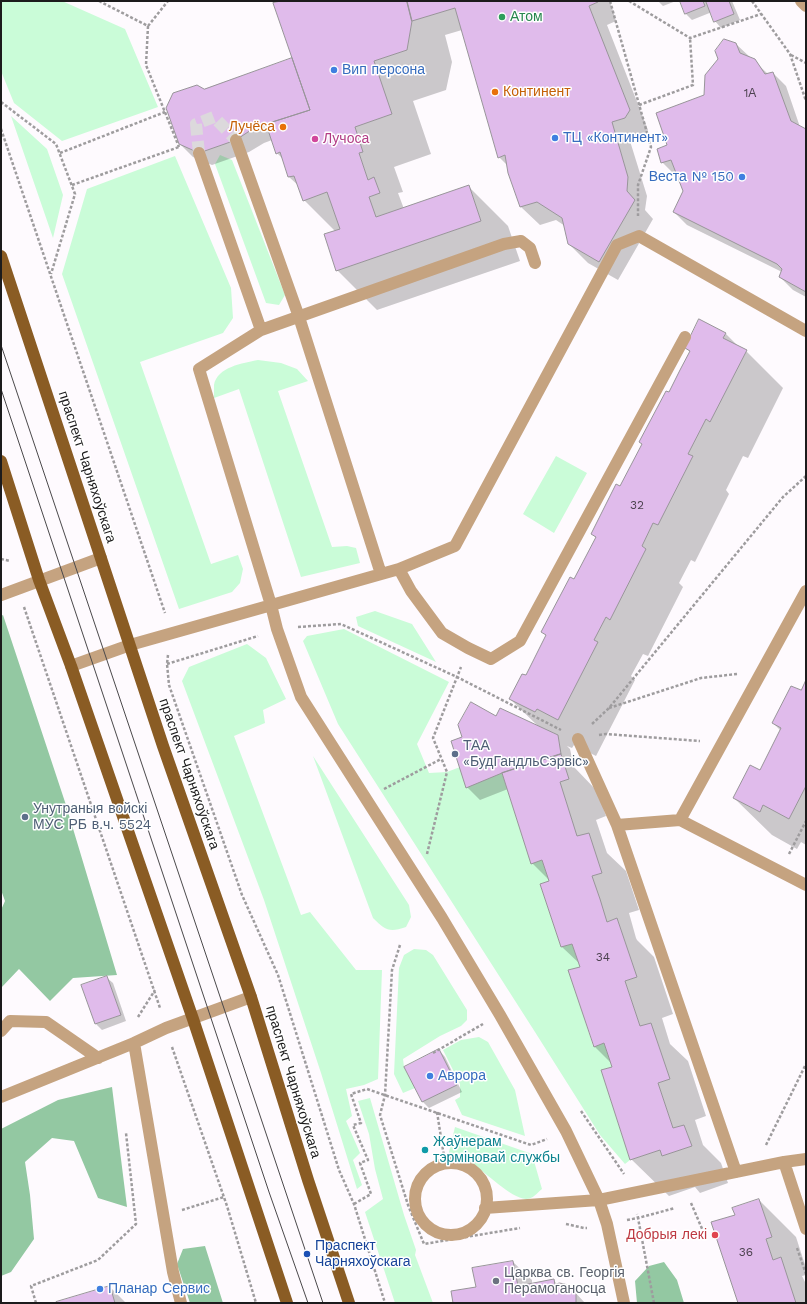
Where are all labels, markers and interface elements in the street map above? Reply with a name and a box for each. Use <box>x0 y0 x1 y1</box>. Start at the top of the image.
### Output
place label: Атом <box>510 9 543 25</box>
marker: Атом <box>497 12 507 22</box>
place label: Вип персона <box>342 62 425 78</box>
marker: Вип персона <box>329 65 339 75</box>
place label: Континент <box>503 84 571 100</box>
house number: 1А <box>744 86 756 100</box>
marker: Континент <box>490 87 500 97</box>
place label: Лучёса <box>229 119 275 135</box>
marker: Лучёса <box>278 122 288 132</box>
place label: ТЦ «Континент» <box>563 130 668 146</box>
place label: Лучоса <box>323 131 369 147</box>
marker: ТЦ «Континент» <box>550 133 560 143</box>
marker: Лучоса <box>310 134 320 144</box>
place label: Веста № 150 <box>649 169 734 185</box>
marker: Веста № 150 <box>737 172 747 182</box>
street label: праспект Чарняхоўскага <box>55 389 119 545</box>
house number: 32 <box>630 498 644 512</box>
street label: праспект Чарняхоўскага <box>155 696 223 852</box>
place label: ТАА «БудГандльСэрвіс» <box>463 738 589 770</box>
marker: ТАА «БудГандльСэрвіс» <box>450 749 460 759</box>
place label: Унутраныя войскі МУС РБ в.ч. 5524 <box>33 801 151 834</box>
marker: Унутраныя войскі МУС РБ в.ч. 5524 <box>20 812 30 822</box>
house number: 34 <box>596 950 610 964</box>
street label: праспект Чарняхоўскага <box>262 1004 324 1160</box>
place label: Аврора <box>438 1068 486 1084</box>
marker: Аврора <box>425 1071 435 1081</box>
place label: Жаўнерам тэрміновай службы <box>433 1134 560 1166</box>
marker: Жаўнерам тэрміновай службы <box>420 1145 430 1155</box>
place label: Добрыя лекі <box>626 1227 707 1243</box>
marker: Добрыя лекі <box>710 1230 720 1240</box>
place label: Праспект Чарняхоўскага <box>315 1238 411 1270</box>
house number: 36 <box>739 1245 753 1259</box>
marker: Праспект Чарняхоўскага <box>302 1249 312 1259</box>
place label: Царква св. Георгія Перамоганосца <box>504 1265 625 1298</box>
marker: Царква св. Георгія Перамоганосца <box>491 1276 501 1286</box>
place label: Планар Сервис <box>108 1281 210 1297</box>
marker: Планар Сервис <box>95 1284 105 1294</box>

